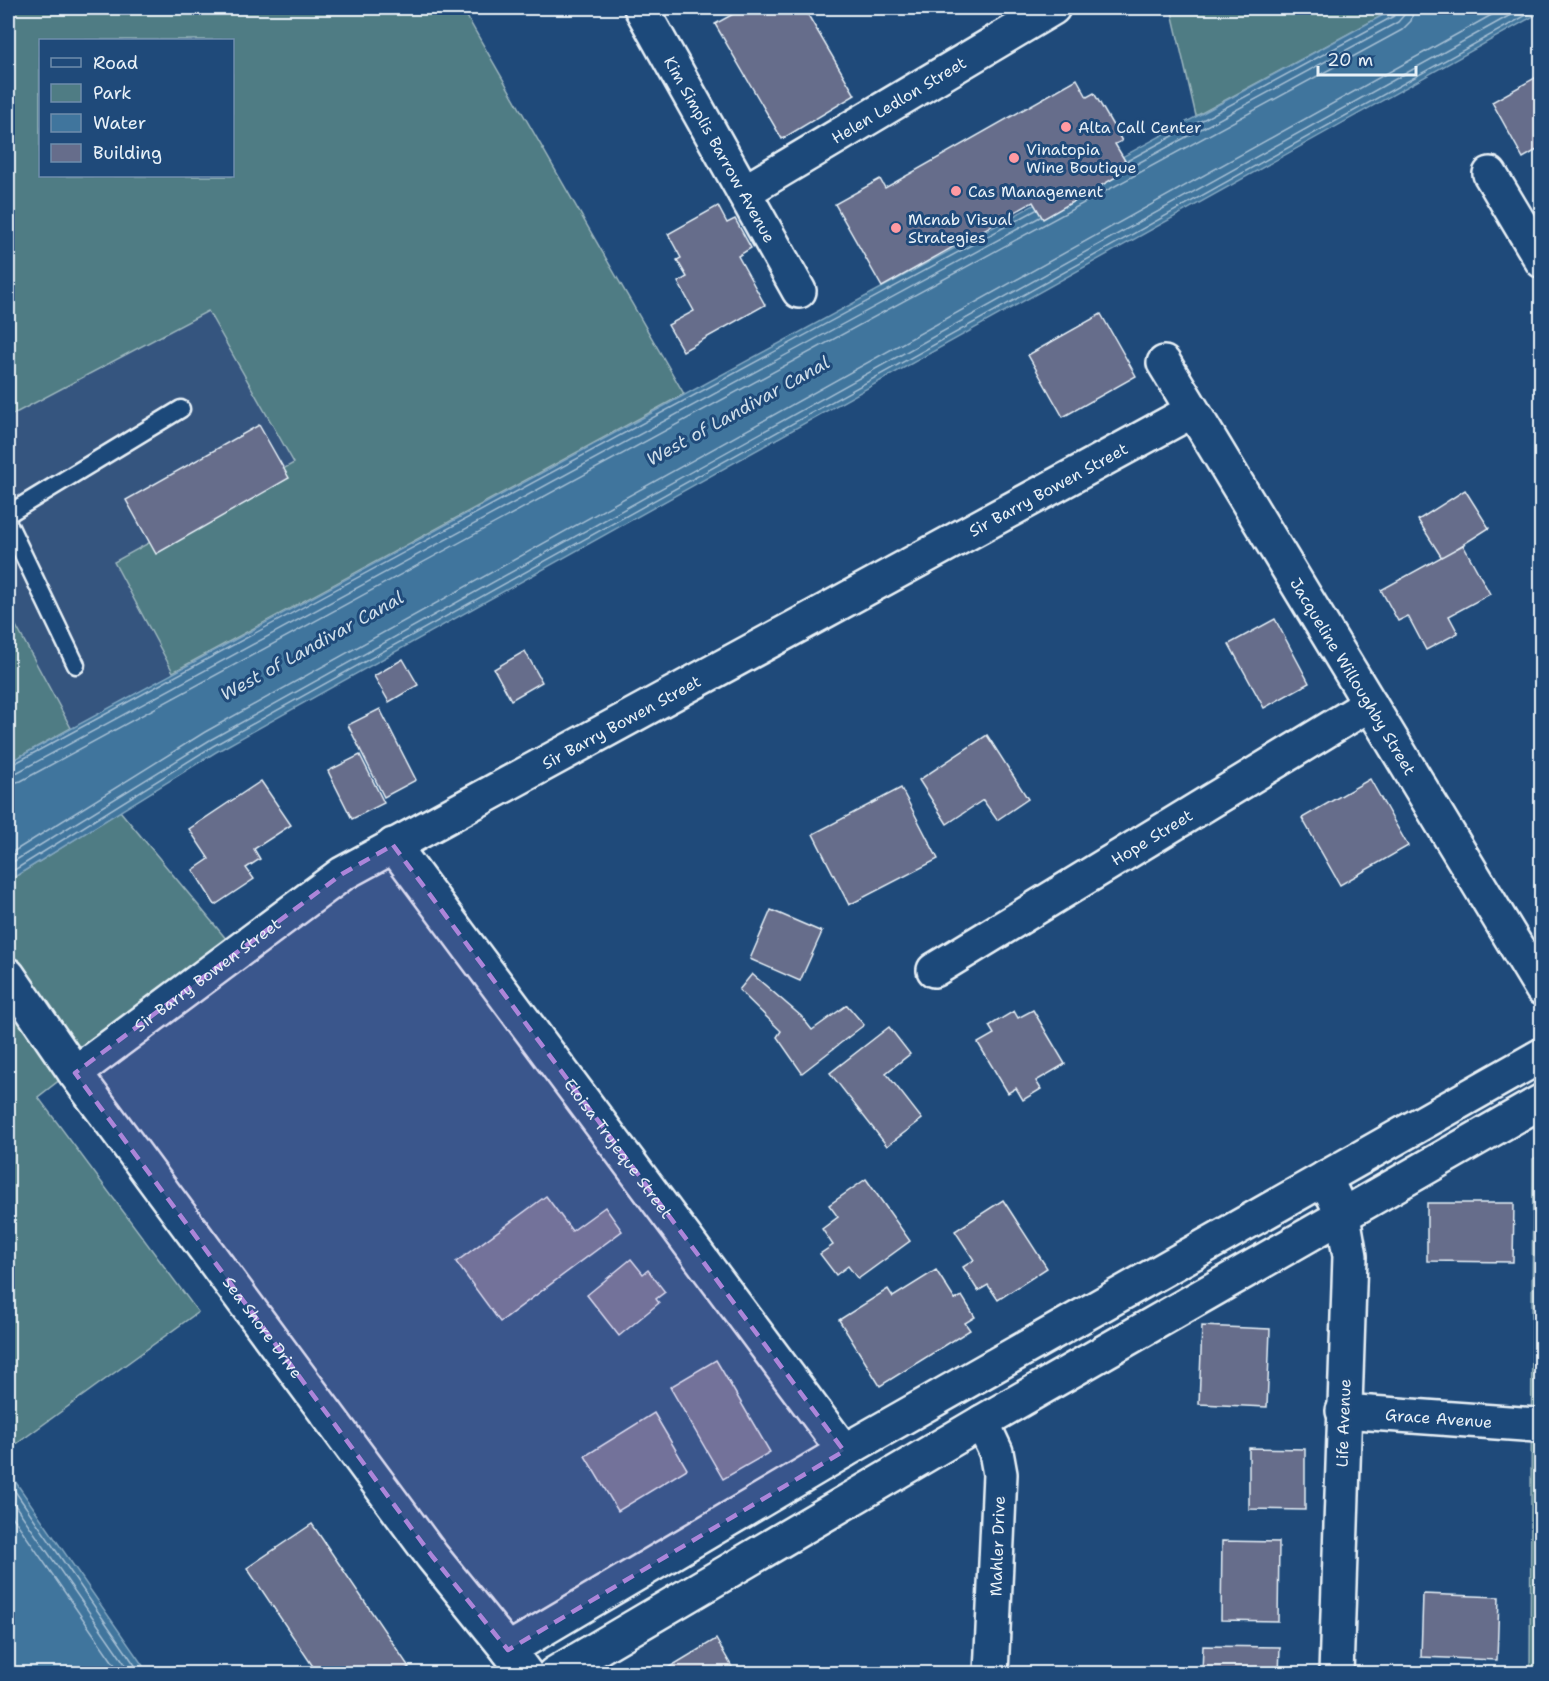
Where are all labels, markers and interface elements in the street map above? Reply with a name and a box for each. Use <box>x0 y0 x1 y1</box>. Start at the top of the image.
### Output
legend <box>39 39 234 177</box>
scale bar <box>1318 39 1416 77</box>
text: 20 m <box>1327 48 1373 72</box>
text: Road <box>93 51 138 75</box>
street label: Helen Ledlon Street <box>828 52 970 149</box>
street label: Kim Simplis Barrow Avenue <box>659 53 780 247</box>
text: Park <box>93 81 132 105</box>
text: Water <box>93 111 146 135</box>
place label: Alta Call Center <box>1078 117 1202 138</box>
marker: Alta Call Center <box>1059 120 1073 134</box>
place label: Vinatopia Wine Boutique <box>1026 139 1137 178</box>
text: Building <box>93 141 162 165</box>
marker: Vinatopia Wine Boutique <box>1007 151 1021 165</box>
place label: Cas Management <box>968 181 1104 202</box>
marker: Cas Management <box>949 184 963 198</box>
place label: Mcnab Visual Strategies <box>908 209 1012 248</box>
marker: Mcnab Visual Strategies <box>889 221 903 235</box>
water label: West of Landivar Canal <box>642 350 834 471</box>
street label: Sir Barry Bowen Street <box>965 438 1131 542</box>
street label: Jacqueline Willoughby Street <box>1285 574 1420 779</box>
water label: West of Landivar Canal <box>216 585 408 706</box>
street label: Sir Barry Bowen Street <box>538 671 705 774</box>
street label: Hope Street <box>1107 805 1197 871</box>
street label: Sir Barry Bowen Street <box>130 913 285 1036</box>
street label: Eloisa Trujeque Street <box>559 1074 677 1223</box>
street label: Sea Shore Drive <box>218 1273 307 1383</box>
street label: Life Avenue <box>1331 1378 1356 1468</box>
street label: Grace Avenue <box>1384 1404 1493 1433</box>
street label: Mahler Drive <box>985 1495 1010 1597</box>

